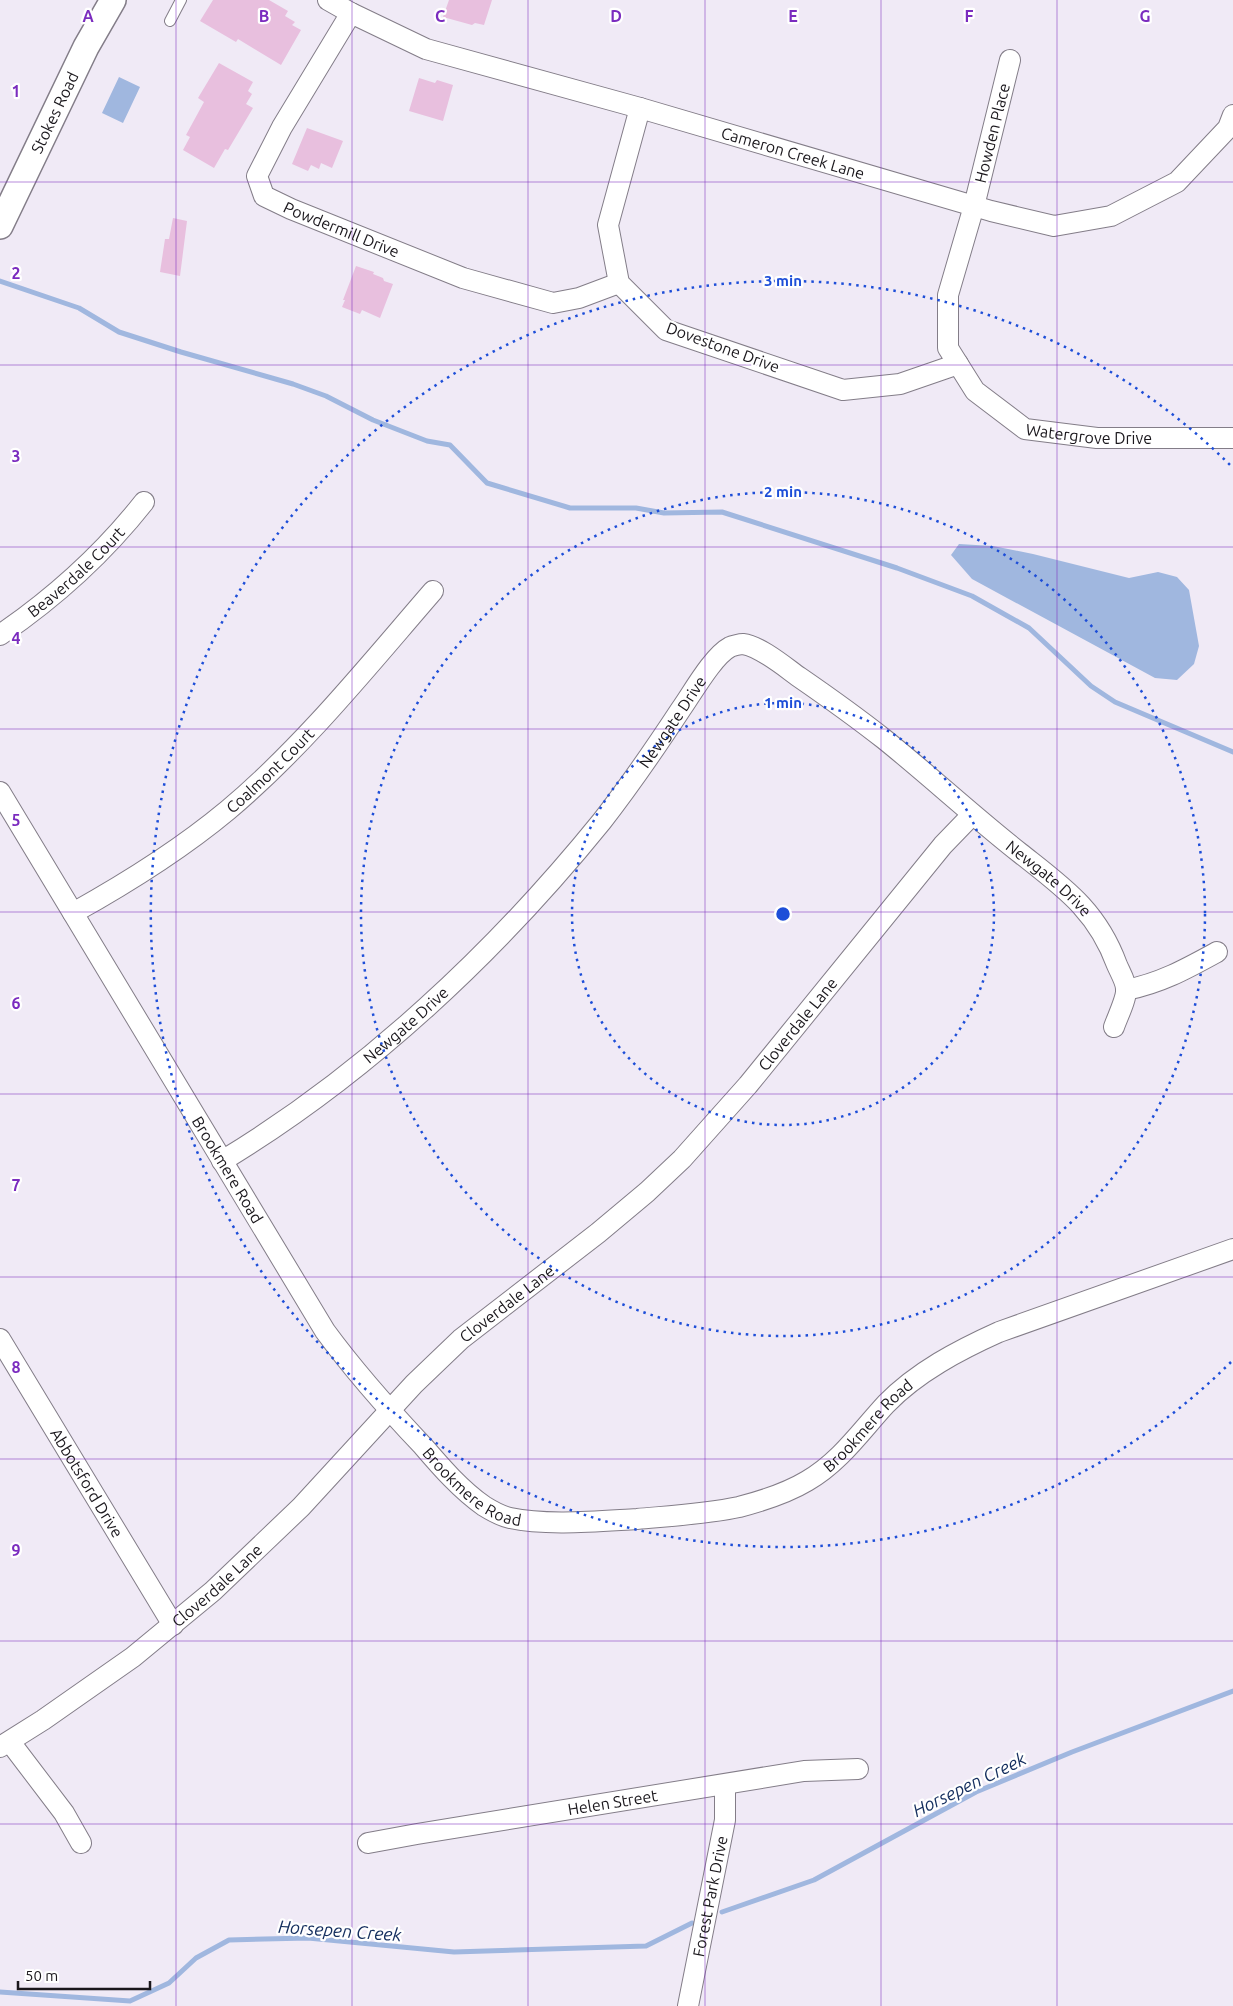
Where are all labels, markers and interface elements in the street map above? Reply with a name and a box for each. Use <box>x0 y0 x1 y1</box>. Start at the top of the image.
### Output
text: A <box>82 7 94 25</box>
text: B <box>259 7 269 25</box>
text: C <box>435 7 445 25</box>
text: D <box>610 7 622 25</box>
text: E <box>788 7 798 25</box>
text: F <box>965 7 974 25</box>
text: G <box>1139 7 1151 25</box>
street label: Stokes Road <box>27 69 82 156</box>
street label: Howden Place <box>971 81 1013 185</box>
text: 1 <box>11 82 21 100</box>
street label: Cameron Creek Lane <box>719 123 867 182</box>
street label: Powdermill Drive <box>281 198 402 261</box>
text: 2 <box>11 264 21 282</box>
text: 3 min <box>764 272 802 289</box>
street label: Dovestone Drive <box>664 318 782 376</box>
street label: Watergrove Drive <box>1025 420 1152 447</box>
text: 3 <box>11 447 21 465</box>
text: 2 min <box>764 483 802 500</box>
street label: Beaverdale Court <box>24 523 128 621</box>
text: 4 <box>11 629 21 647</box>
street label: Newgate Drive <box>635 672 709 771</box>
text: 1 min <box>764 694 802 711</box>
street label: Coalmont Court <box>222 724 318 817</box>
text: 5 <box>11 811 21 829</box>
street label: Newgate Drive <box>1003 837 1095 920</box>
centre of rings <box>774 905 792 923</box>
street label: Cloverdale Lane <box>754 974 841 1074</box>
street label: Newgate Drive <box>360 983 452 1067</box>
text: 6 <box>11 994 21 1012</box>
street label: Brookmere Road <box>189 1113 267 1226</box>
text: 7 <box>11 1176 21 1194</box>
street label: Cloverdale Lane <box>456 1261 558 1346</box>
text: 8 <box>11 1358 21 1376</box>
street label: Brookmere Road <box>819 1375 916 1475</box>
street label: Abbotsford Drive <box>47 1425 127 1541</box>
street label: Brookmere Road <box>419 1444 523 1529</box>
street label: Cloverdale Lane <box>168 1540 266 1630</box>
text: 9 <box>11 1541 21 1559</box>
water label: Horsepen Creek <box>909 1748 1030 1820</box>
street label: Helen Street <box>566 1786 659 1818</box>
street label: Forest Park Drive <box>689 1834 731 1958</box>
water label: Horsepen Creek <box>278 1916 403 1944</box>
scale bar <box>18 1958 150 1990</box>
text: 50 m <box>25 1967 58 1984</box>

